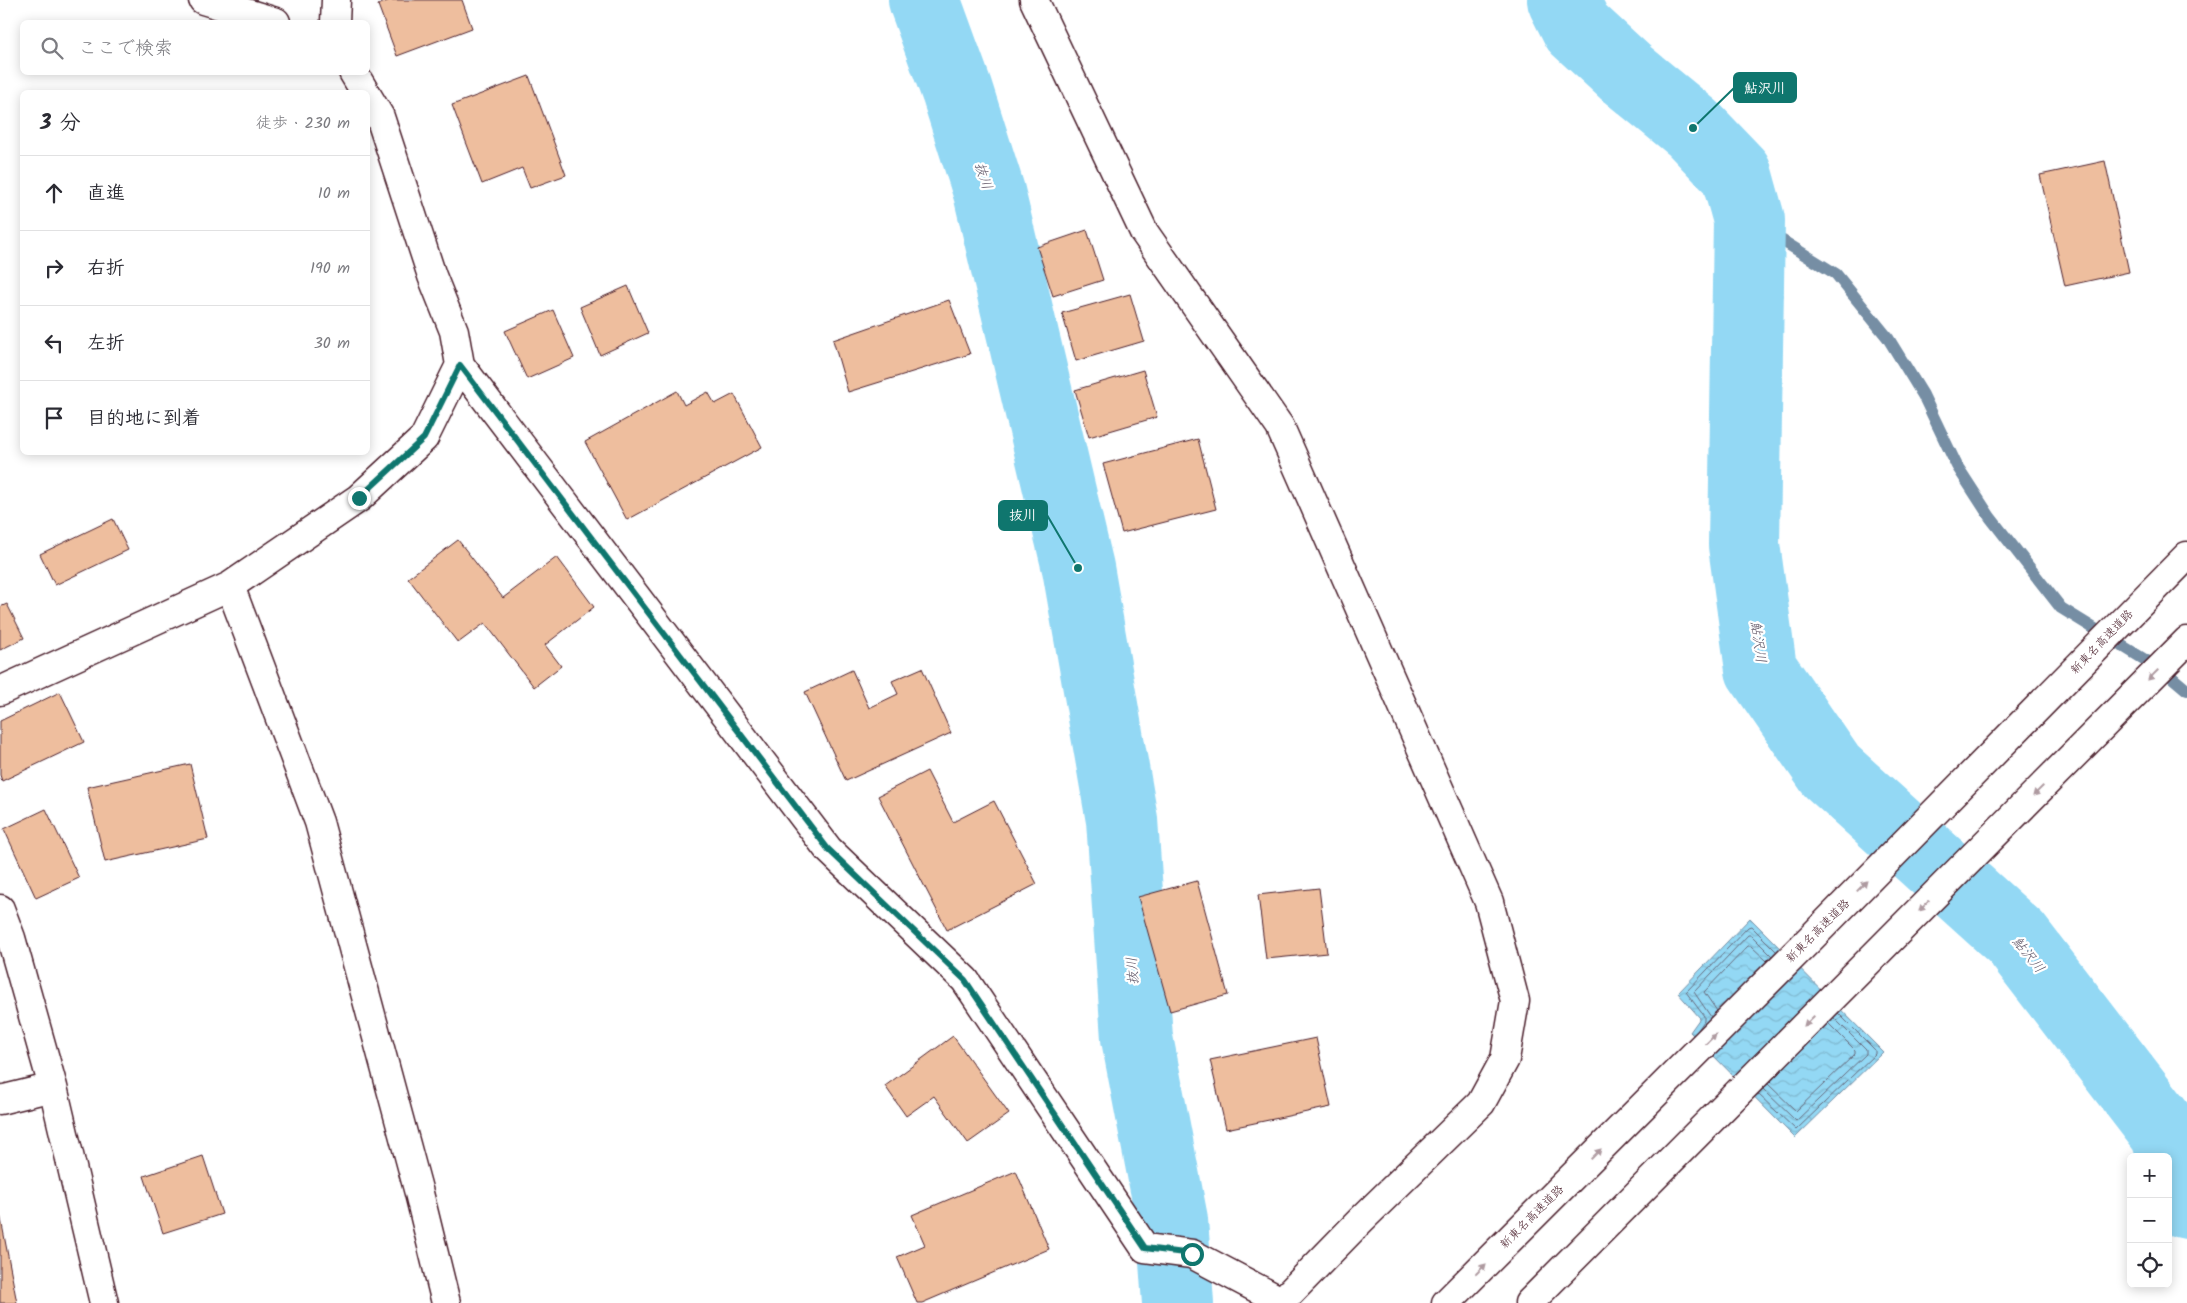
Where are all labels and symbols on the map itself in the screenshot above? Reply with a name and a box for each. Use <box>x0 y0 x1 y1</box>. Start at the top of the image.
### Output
callout: 鮎沢川 <box>1734 73 1796 102</box>
text: 鮎沢川 <box>1744 78 1786 100</box>
water label: 抜川 <box>968 159 998 193</box>
route end <box>348 487 371 510</box>
callout: 抜川 <box>999 501 1047 530</box>
text: 抜川 <box>1009 505 1037 527</box>
street label: 新東名高速道路 <box>2066 605 2138 679</box>
water label: 鮎沢川 <box>1744 620 1772 664</box>
one-way arrow <box>2147 669 2159 681</box>
one-way arrow <box>2032 784 2044 796</box>
one-way arrow <box>1856 880 1868 892</box>
street label: 新東名高速道路 <box>1782 895 1854 967</box>
one-way arrow <box>1918 900 1930 912</box>
water label: 鮎沢川 <box>2006 932 2050 978</box>
water label: 抜川 <box>1121 956 1145 986</box>
one-way arrow <box>1804 1015 1816 1027</box>
one-way arrow <box>1704 1033 1716 1045</box>
one-way arrow <box>1590 1148 1602 1160</box>
street label: 新東名高速道路 <box>1496 1181 1568 1253</box>
route start <box>1181 1243 1204 1266</box>
one-way arrow <box>1475 1263 1487 1275</box>

